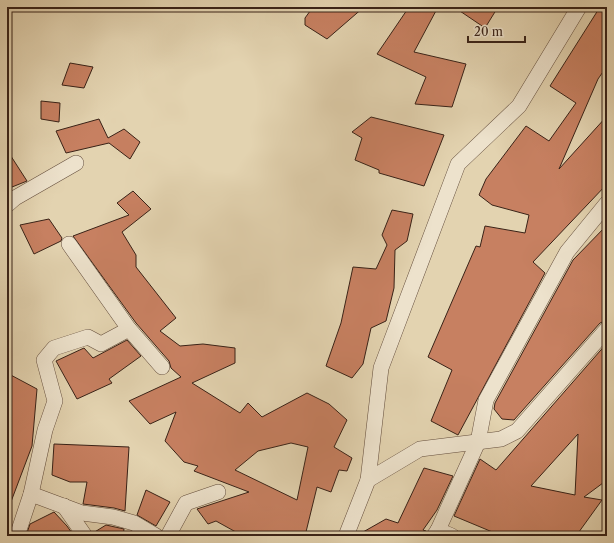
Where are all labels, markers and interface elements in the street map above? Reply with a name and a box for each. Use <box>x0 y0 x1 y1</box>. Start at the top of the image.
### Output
scale bar <box>468 18 525 44</box>
text: 20 m <box>474 24 503 39</box>

